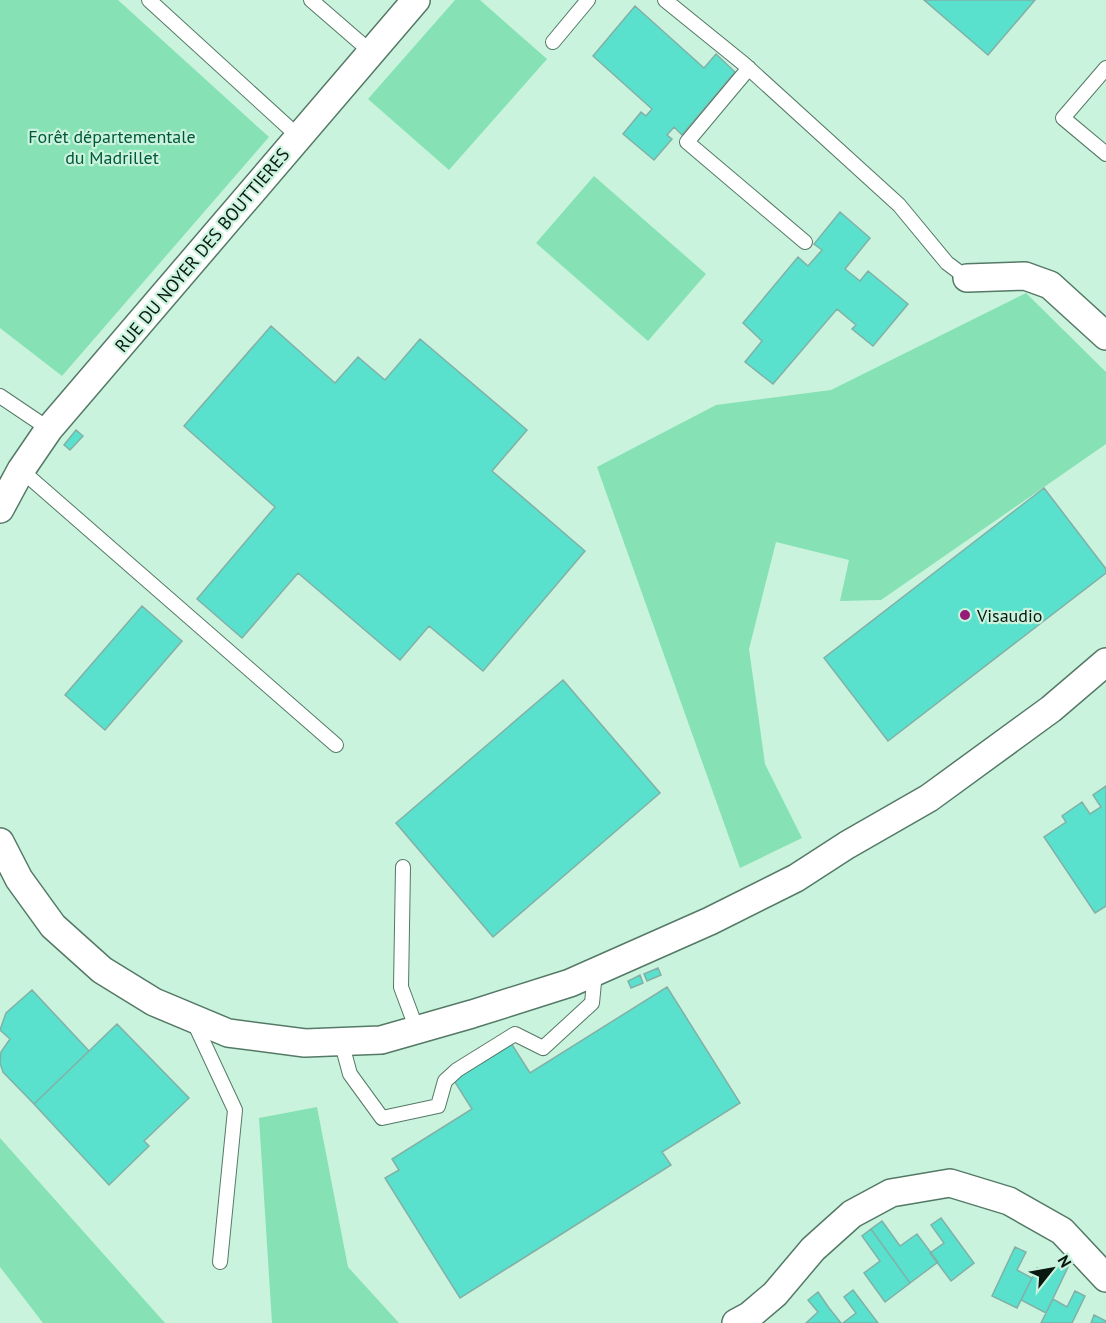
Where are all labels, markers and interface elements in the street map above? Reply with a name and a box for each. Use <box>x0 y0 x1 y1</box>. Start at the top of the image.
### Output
park label: Forêt départementale du Madrillet <box>28 125 196 169</box>
street label: RUE DU NOYER DES BOUTTIERES <box>110 143 294 357</box>
place label: Visaudio <box>976 604 1042 627</box>
marker: Visaudio <box>958 608 972 622</box>
north arrow <box>1022 1239 1082 1299</box>
text: N <box>1054 1252 1076 1271</box>

